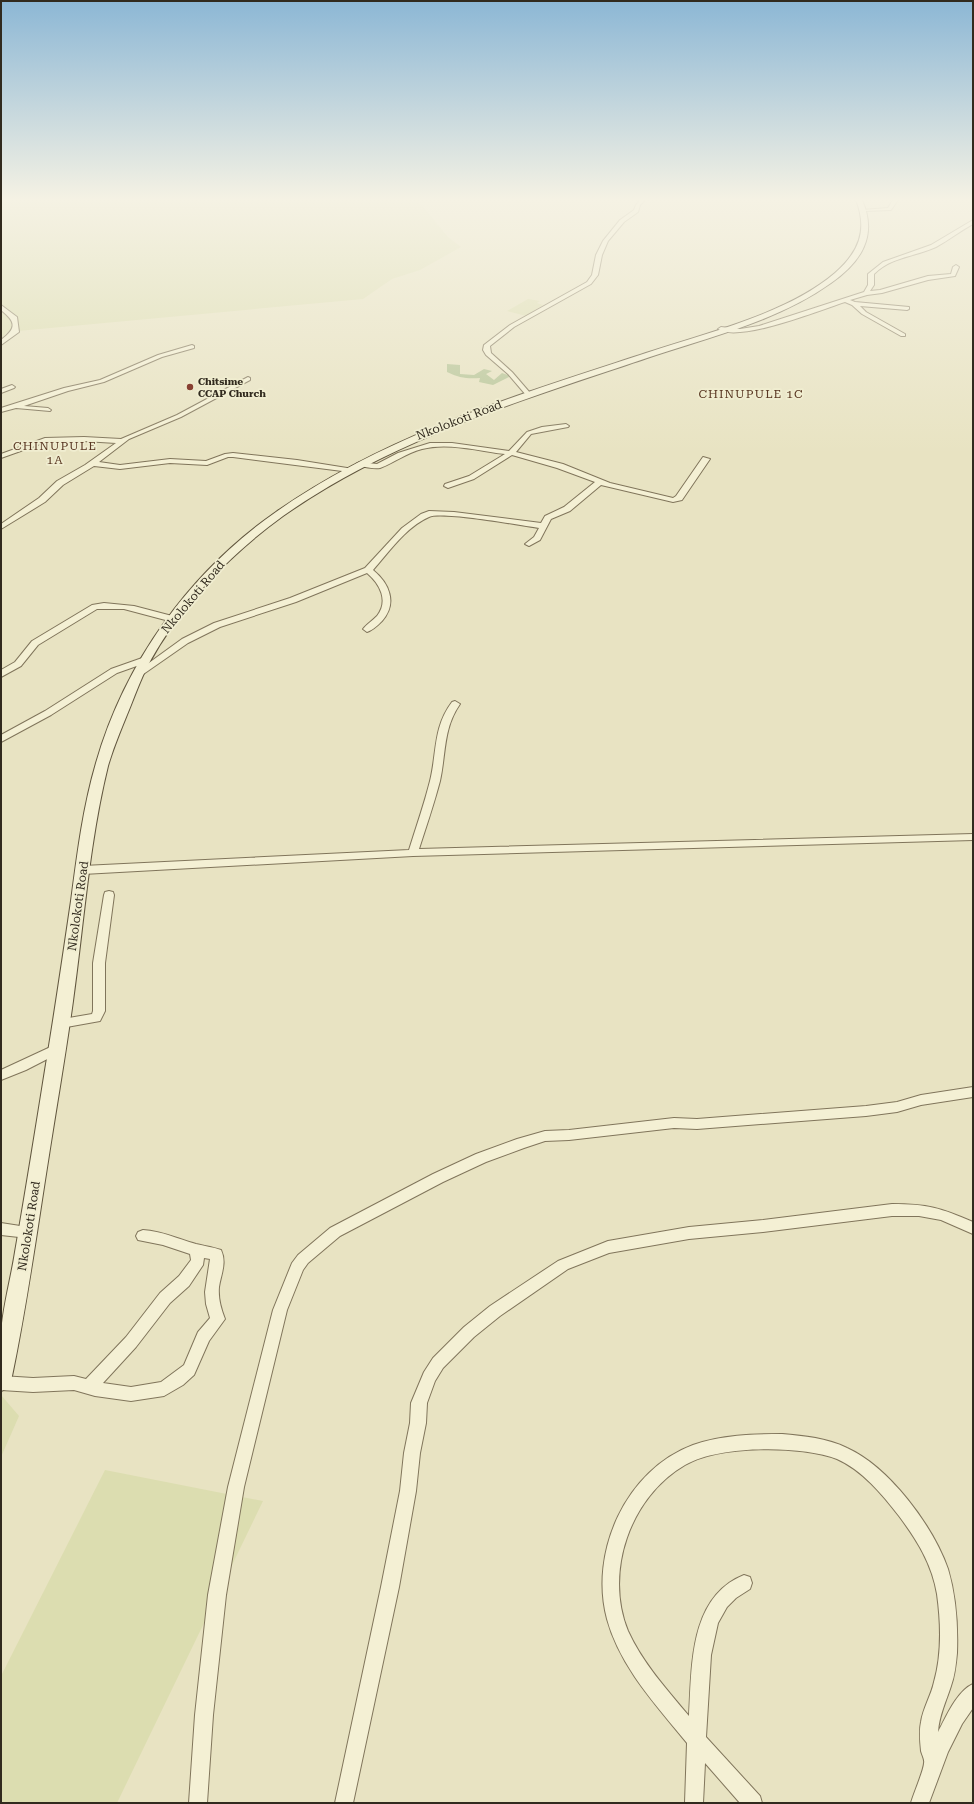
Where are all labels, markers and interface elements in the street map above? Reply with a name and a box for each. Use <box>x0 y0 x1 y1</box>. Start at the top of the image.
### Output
place label: Chitsime CCAP Church <box>198 376 266 399</box>
marker: Chitsime CCAP Church <box>185 382 195 392</box>
district label: CHINUPULE 1C <box>698 387 804 401</box>
street label: Nkolokoti Road <box>414 397 504 443</box>
district label: CHINUPULE 1A <box>13 439 97 467</box>
street label: Nkolokoti Road <box>158 558 228 636</box>
street label: Nkolokoti Road <box>65 860 91 952</box>
street label: Nkolokoti Road <box>15 1180 43 1272</box>

